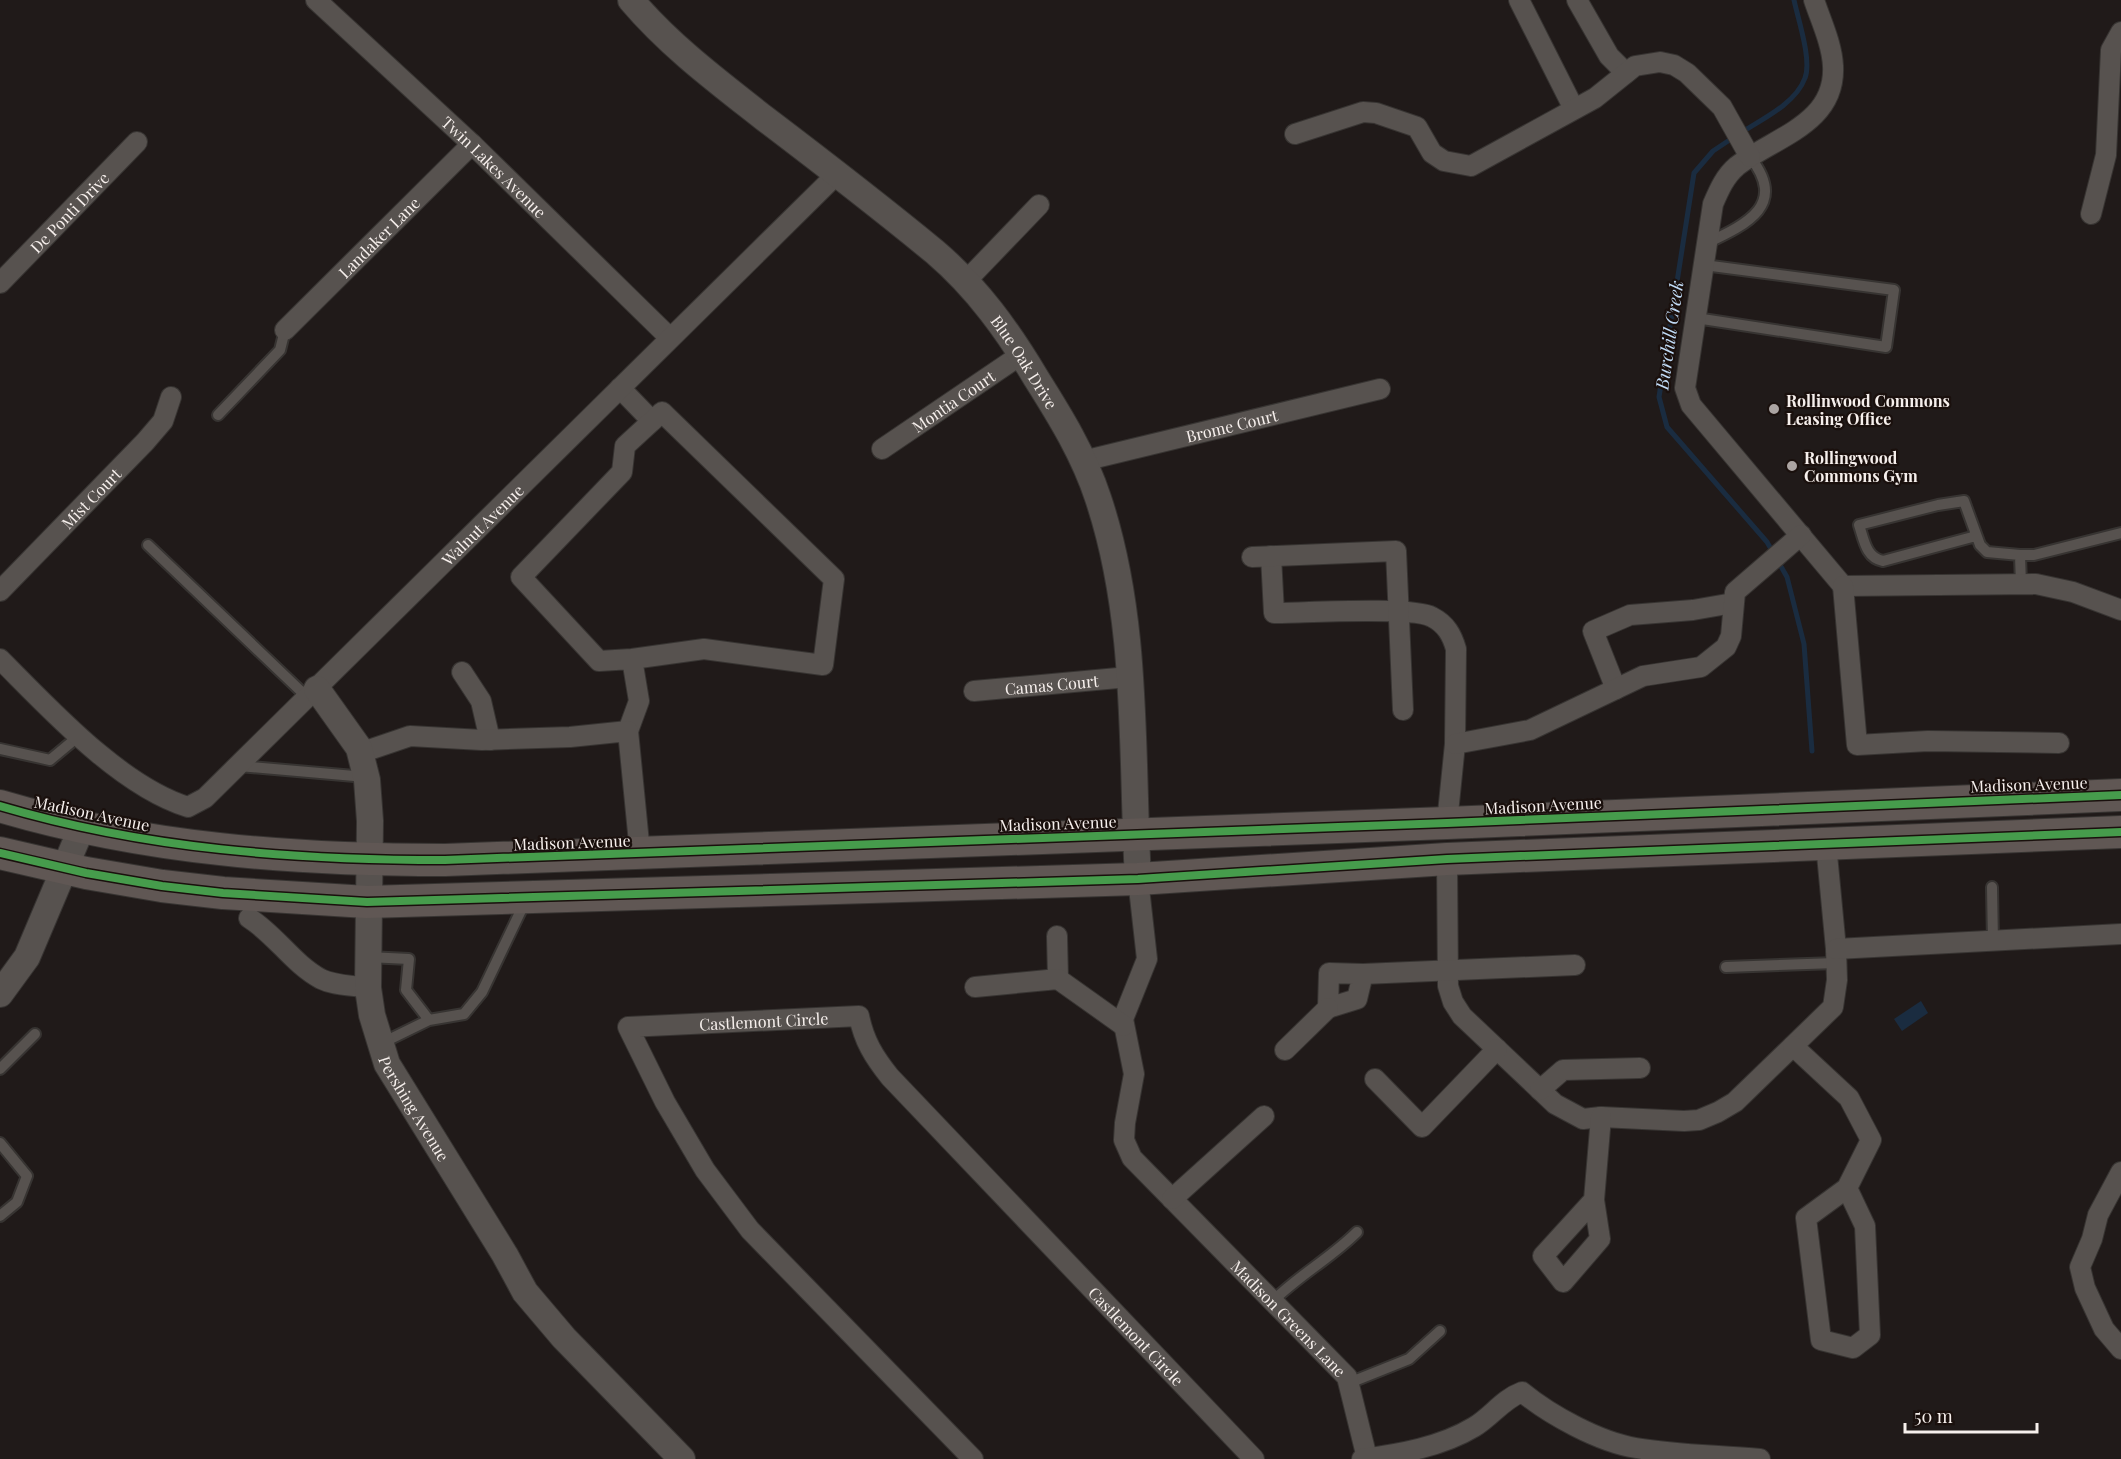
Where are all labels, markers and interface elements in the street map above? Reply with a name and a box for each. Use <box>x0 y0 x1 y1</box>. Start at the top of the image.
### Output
street label: Twin Lakes Avenue <box>438 111 551 222</box>
street label: De Ponti Drive <box>25 167 113 257</box>
street label: Landaker Lane <box>333 192 424 282</box>
water label: Burchill Creek <box>1649 279 1689 392</box>
street label: Blue Oak Drive <box>987 311 1063 412</box>
street label: Montia Court <box>908 365 999 436</box>
place label: Rollinwood Commons Leasing Office <box>1786 390 1950 429</box>
marker: Rollinwood Commons Leasing Office <box>1767 402 1781 416</box>
street label: Brome Court <box>1184 404 1280 446</box>
place label: Rollingwood Commons Gym <box>1804 447 1918 486</box>
marker: Rollingwood Commons Gym <box>1785 459 1799 473</box>
street label: Mist Court <box>56 463 125 533</box>
street label: Walnut Avenue <box>436 479 527 570</box>
street label: Camas Court <box>1004 669 1100 699</box>
street label: Madison Avenue <box>1970 771 2088 797</box>
street label: Madison Avenue <box>32 791 152 835</box>
street label: Madison Avenue <box>1484 791 1602 819</box>
street label: Madison Avenue <box>999 810 1117 836</box>
street label: Madison Avenue <box>513 829 631 855</box>
street label: Castlemont Circle <box>699 1007 829 1034</box>
street label: Pershing Avenue <box>375 1053 455 1165</box>
street label: Madison Greens Lane <box>1227 1255 1351 1381</box>
street label: Castlemont Circle <box>1084 1282 1189 1390</box>
scale bar <box>1905 1396 2037 1434</box>
text: 50 m <box>1914 1404 1953 1428</box>

